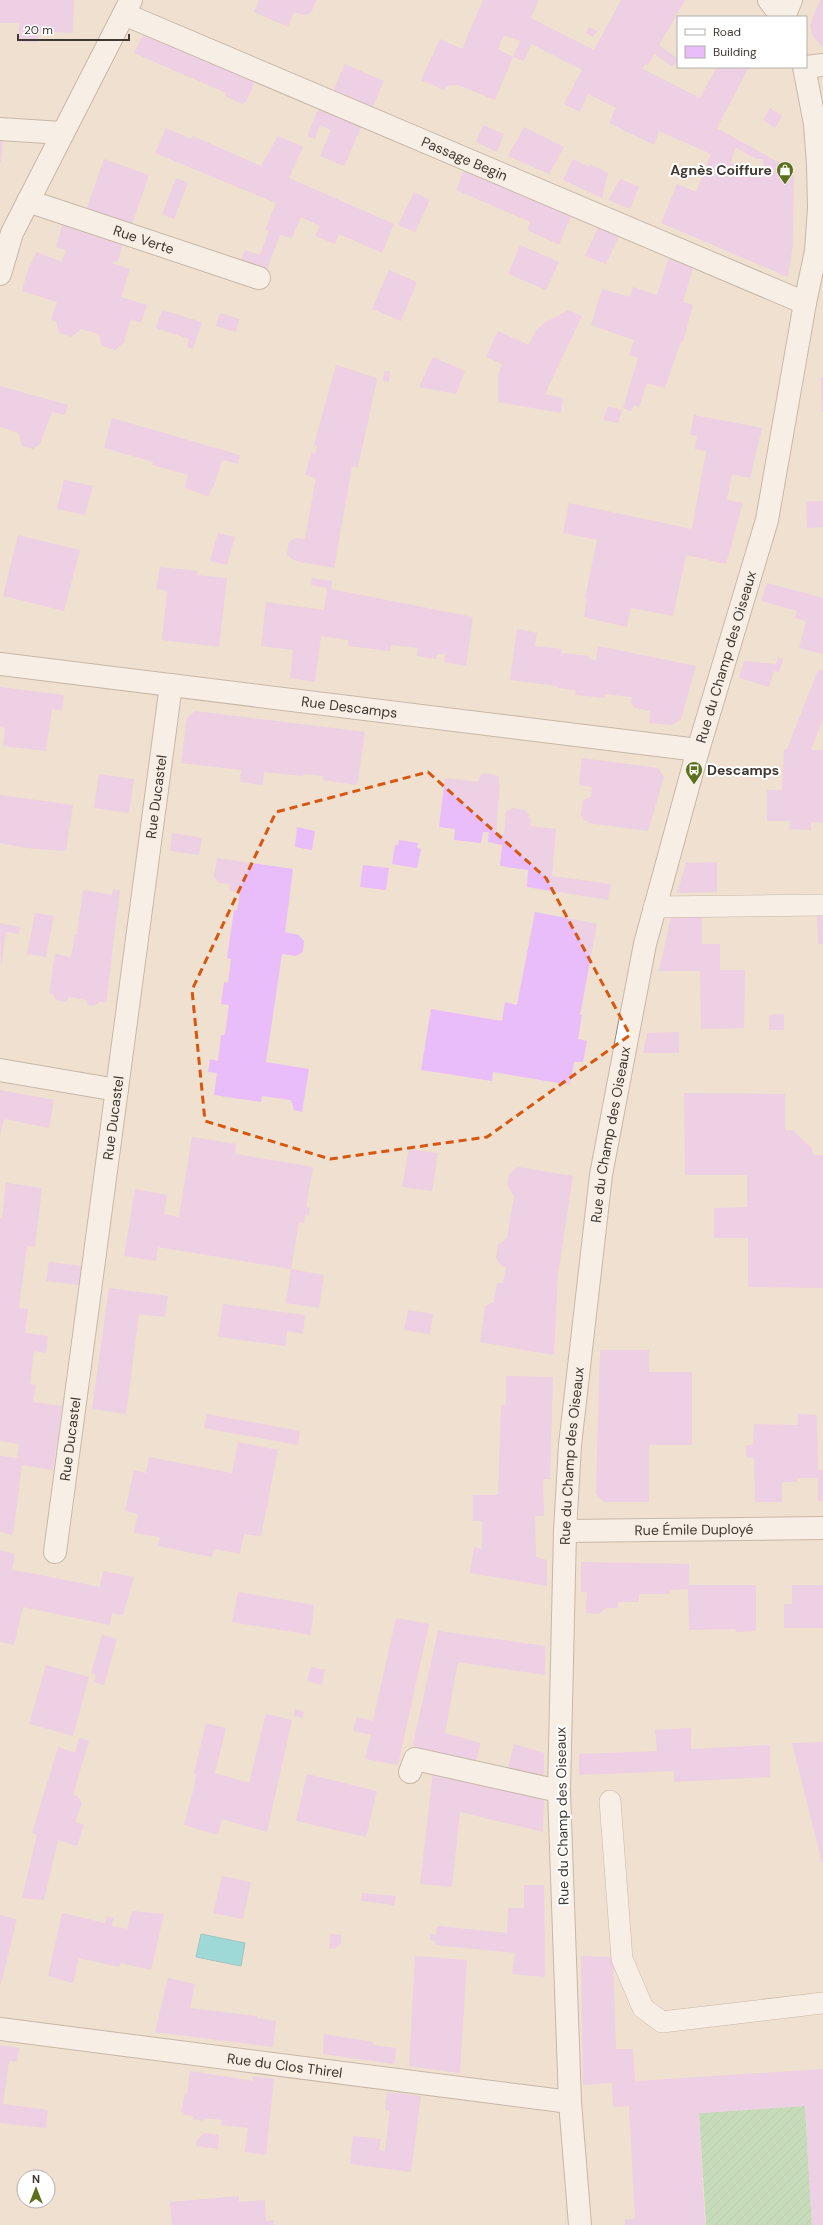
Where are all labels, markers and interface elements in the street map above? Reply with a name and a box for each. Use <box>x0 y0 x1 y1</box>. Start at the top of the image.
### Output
scale bar <box>18 16 129 42</box>
legend <box>677 16 807 68</box>
text: 20 m <box>24 22 53 38</box>
text: Road <box>713 24 741 40</box>
text: Building <box>713 44 757 60</box>
street label: Passage Begin <box>419 132 510 185</box>
shop icon: Agnès Coiffure <box>775 160 795 185</box>
place label: Agnès Coiffure <box>670 161 772 179</box>
street label: Rue Verte <box>111 221 176 258</box>
street label: Rue du Champ des Oiseaux <box>692 569 760 745</box>
street label: Rue Descamps <box>300 692 398 722</box>
street label: Rue Ducastel <box>142 754 171 840</box>
bus stop icon: Descamps <box>684 760 704 785</box>
place label: Descamps <box>707 761 779 779</box>
street label: Rue du Champ des Oiseaux <box>587 1045 634 1224</box>
street label: Rue Ducastel <box>99 1075 128 1161</box>
street label: Rue du Champ des Oiseaux <box>556 1366 588 1545</box>
street label: Rue Ducastel <box>56 1396 85 1482</box>
street label: Rue Émile Duployé <box>634 1520 754 1539</box>
street label: Rue du Champ des Oiseaux <box>551 1727 573 1905</box>
street label: Rue du Clos Thirel <box>226 2049 343 2082</box>
north arrow <box>16 2169 56 2209</box>
text: N <box>32 2172 40 2186</box>

